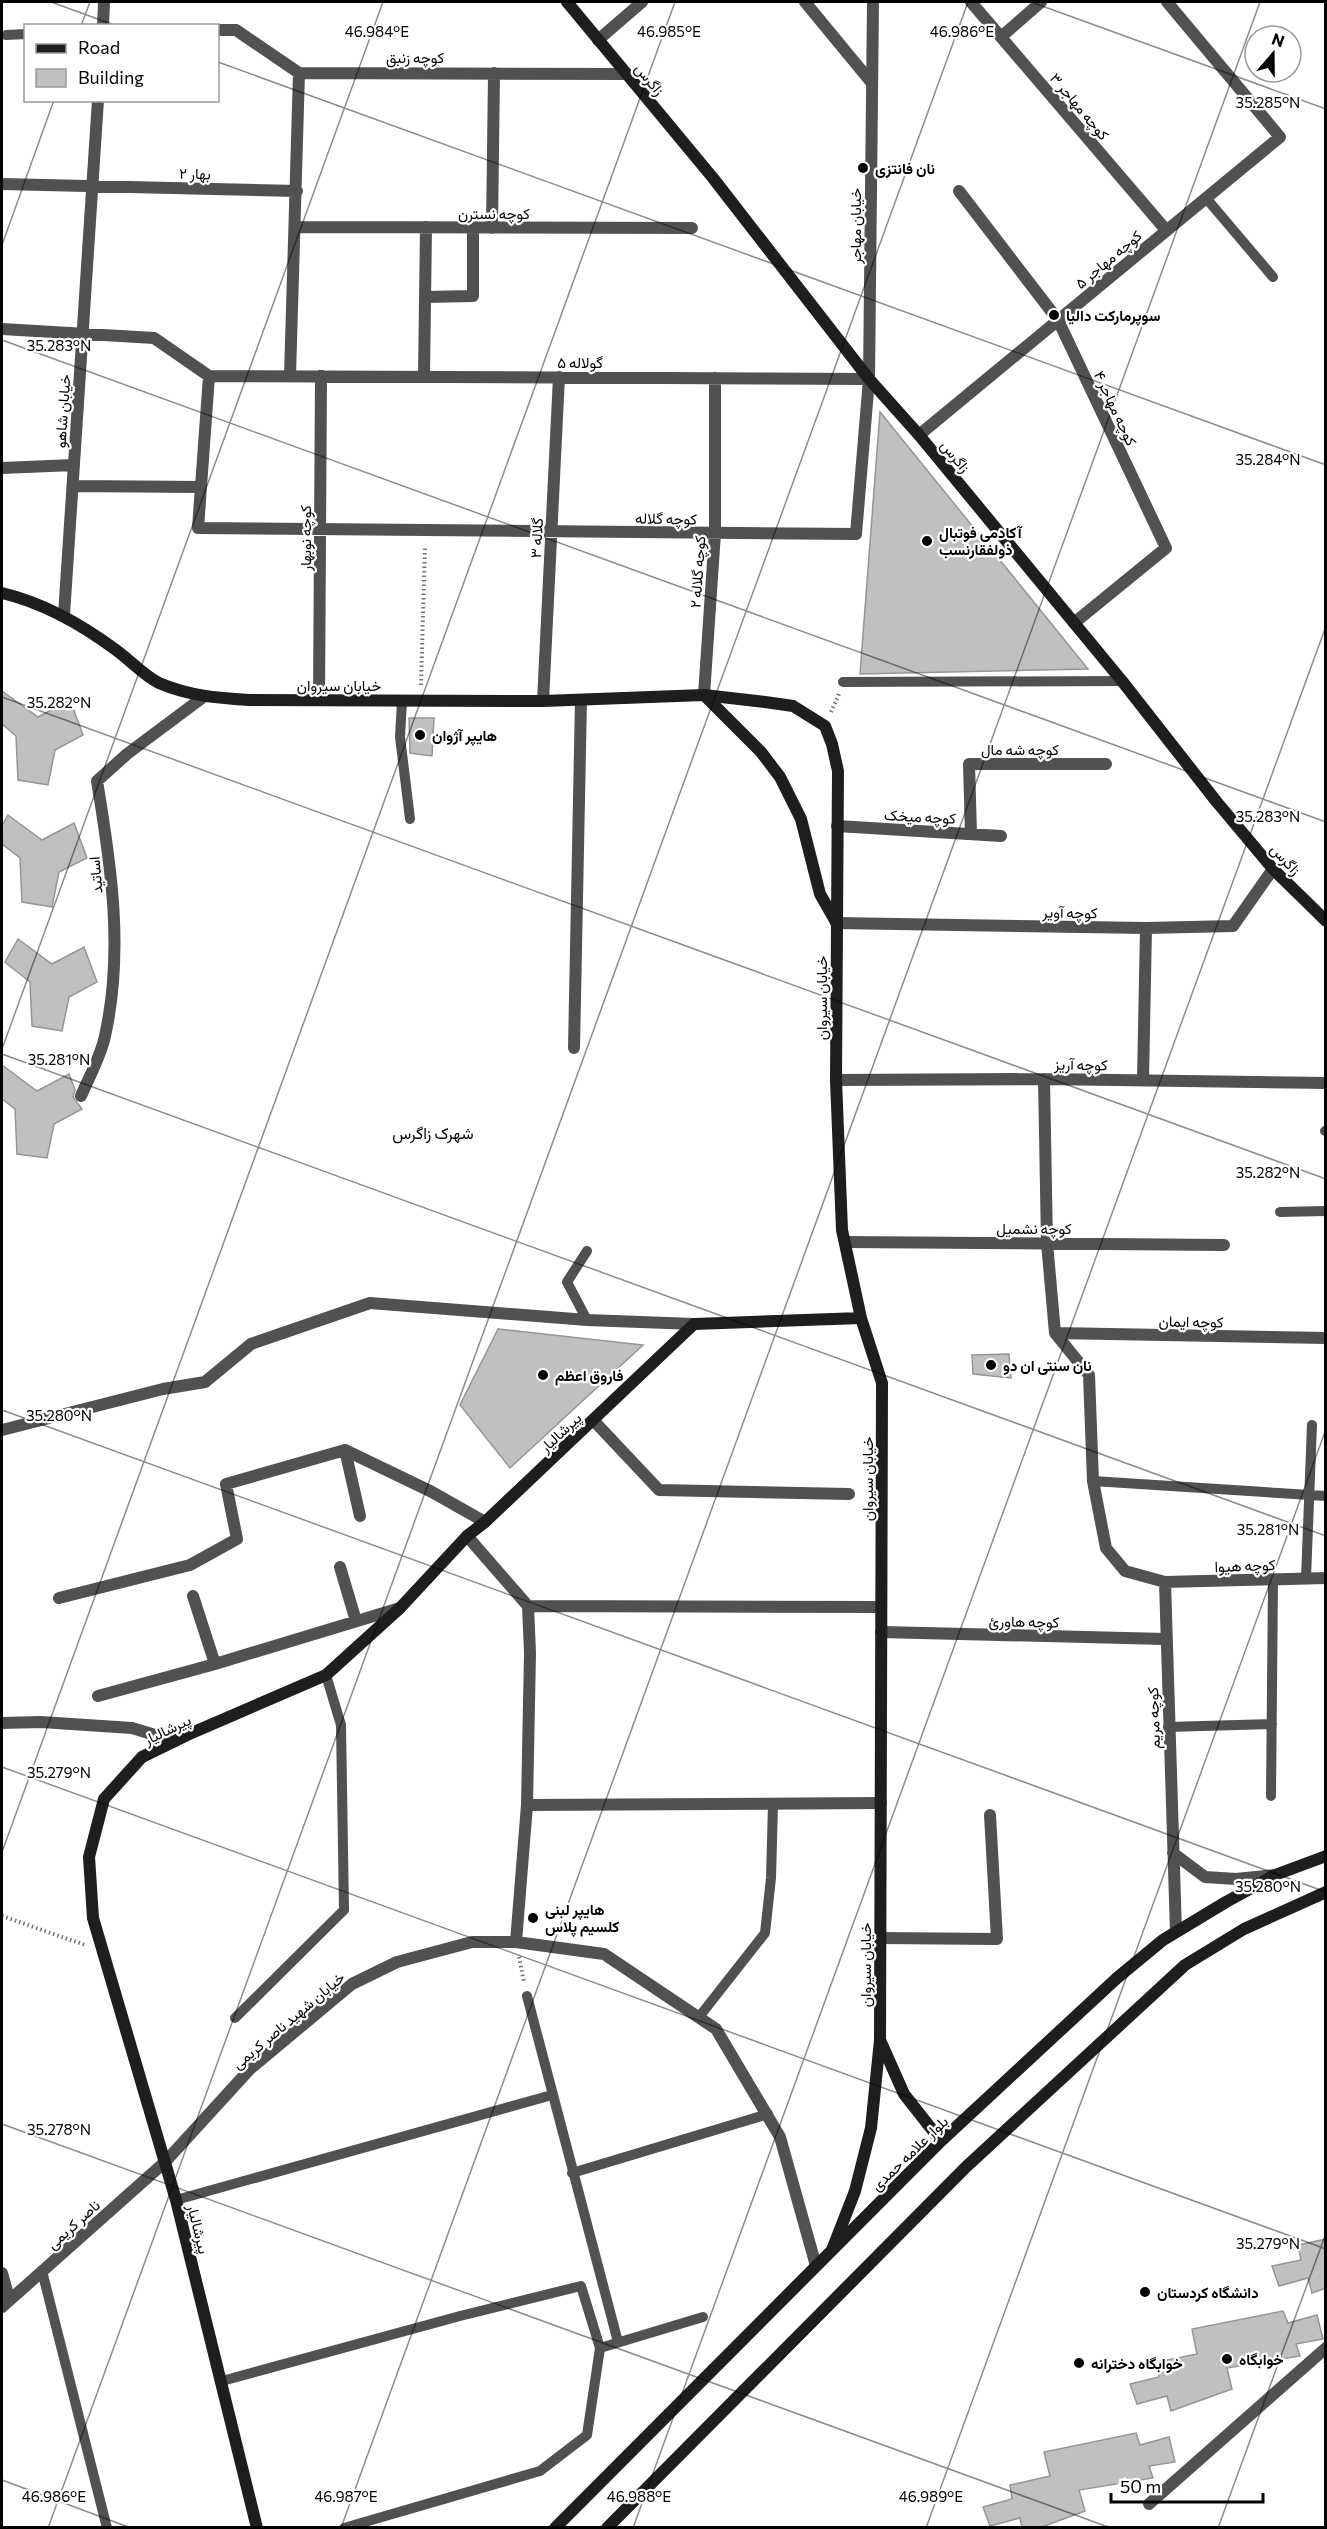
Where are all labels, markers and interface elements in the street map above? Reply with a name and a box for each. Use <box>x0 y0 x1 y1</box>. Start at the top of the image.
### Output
text: 46.984°E <box>345 22 409 40</box>
text: 46.985°E <box>637 22 701 40</box>
text: 46.986°E <box>930 22 994 40</box>
legend <box>24 24 219 102</box>
north arrow <box>1243 24 1303 84</box>
text: N <box>1269 28 1287 50</box>
text: Road <box>78 36 120 58</box>
street label: کوچه زنبق <box>386 48 444 68</box>
street label: زاگرس <box>630 59 669 100</box>
text: Building <box>78 66 144 88</box>
street label: کوچه مهاجر ۳ <box>1045 69 1113 145</box>
text: 35.285°N <box>1236 93 1300 111</box>
place label: نان فانتزی <box>875 159 935 178</box>
marker: نان فانتزی <box>856 161 870 175</box>
street label: بهار ۲ <box>179 164 211 183</box>
street label: خیابان مهاجر <box>846 188 865 265</box>
street label: کوچه نسترن <box>458 204 530 224</box>
street label: کوچه مهاجر ۵ <box>1071 226 1146 293</box>
place label: سوپرمارکت دالیا <box>1066 306 1160 326</box>
marker: سوپرمارکت دالیا <box>1047 308 1061 322</box>
text: 35.283°N <box>27 336 91 354</box>
street label: گولاله ۵ <box>557 353 603 372</box>
street label: کوچه مهاجر ۴ <box>1089 368 1141 450</box>
street label: خیابان شاهو <box>50 374 75 448</box>
street label: زاگرس <box>936 436 975 477</box>
text: 35.284°N <box>1235 450 1301 468</box>
street label: کوچه نوبهار <box>296 505 316 572</box>
street label: کوچه گلاله <box>635 508 697 530</box>
street label: گلاله ۳ <box>526 517 546 559</box>
place label: آکادمی فوتبال ذولفقارنسب <box>939 523 1023 559</box>
marker: آکادمی فوتبال ذولفقارنسب <box>920 534 934 548</box>
street label: کوچه گلاله ۲ <box>685 535 711 609</box>
street label: خیابان سیروان <box>297 676 381 695</box>
text: 35.282°N <box>27 693 91 711</box>
place label: هایپر آژوان <box>432 726 497 746</box>
marker: هایپر آژوان <box>413 728 427 742</box>
street label: کوچه شه مال <box>981 740 1059 760</box>
street label: کوچه میخک <box>884 805 957 829</box>
text: 35.283°N <box>1236 807 1300 825</box>
street label: زاگرس <box>1265 839 1305 880</box>
street label: اساتید <box>84 856 107 894</box>
street label: کوچه آویر <box>1041 903 1098 923</box>
street label: خیابان سیروان <box>812 956 831 1040</box>
text: 35.281°N <box>28 1050 90 1068</box>
street label: کوچه آریز <box>1053 1055 1108 1075</box>
district label: شهرک زاگرس <box>392 1123 474 1144</box>
text: 35.282°N <box>1236 1163 1300 1181</box>
street label: کوچه نشمیل <box>996 1219 1072 1239</box>
street label: کوچه ایمان <box>1158 1311 1224 1333</box>
place label: نان سنتی ان دو <box>1003 1356 1092 1375</box>
marker: نان سنتی ان دو <box>984 1358 998 1372</box>
place label: فاروق اعظم <box>555 1366 623 1386</box>
marker: فاروق اعظم <box>536 1368 550 1382</box>
text: 35.280°N <box>26 1406 92 1424</box>
street label: پیرشالیار <box>535 1408 586 1458</box>
street label: خیابان سیروان <box>858 1437 877 1521</box>
text: 35.281°N <box>1237 1520 1299 1538</box>
street label: کوچه هیوا <box>1214 1555 1276 1577</box>
street label: کوچه هاورئ <box>988 1611 1060 1633</box>
street label: کوچه مریم <box>1143 1686 1165 1749</box>
street label: پیرشالیار <box>140 1710 194 1750</box>
text: 35.279°N <box>27 1763 91 1781</box>
text: 35.280°N <box>1235 1877 1301 1895</box>
place label: هایپر لبنی کلسیم پلاس <box>545 1900 619 1937</box>
marker: هایپر لبنی کلسیم پلاس <box>526 1911 540 1925</box>
street label: خیابان سیروان <box>856 1923 875 2007</box>
street label: خیابان شهید ناصر کریمی <box>228 1968 349 2074</box>
street label: بلوار علامه حمدی <box>867 2112 953 2196</box>
text: 35.278°N <box>27 2120 91 2138</box>
street label: ناصر کریمی <box>43 2196 105 2254</box>
street label: پیرشالیار <box>182 2201 214 2256</box>
text: 35.279°N <box>1236 2234 1300 2252</box>
place label: دانشگاه کردستان <box>1157 2283 1259 2302</box>
marker: دانشگاه کردستان <box>1138 2285 1152 2299</box>
place label: خوابگاه <box>1239 2350 1284 2369</box>
marker: خوابگاه <box>1220 2352 1234 2366</box>
place label: خوابگاه دخترانه <box>1091 2354 1183 2373</box>
marker: خوابگاه دخترانه <box>1072 2356 1086 2370</box>
scale bar <box>1111 2466 1262 2504</box>
text: 50 m <box>1120 2475 1161 2497</box>
text: 46.986°E <box>22 2487 86 2505</box>
text: 46.987°E <box>314 2487 378 2505</box>
text: 46.988°E <box>607 2487 671 2505</box>
text: 46.989°E <box>899 2487 963 2505</box>

